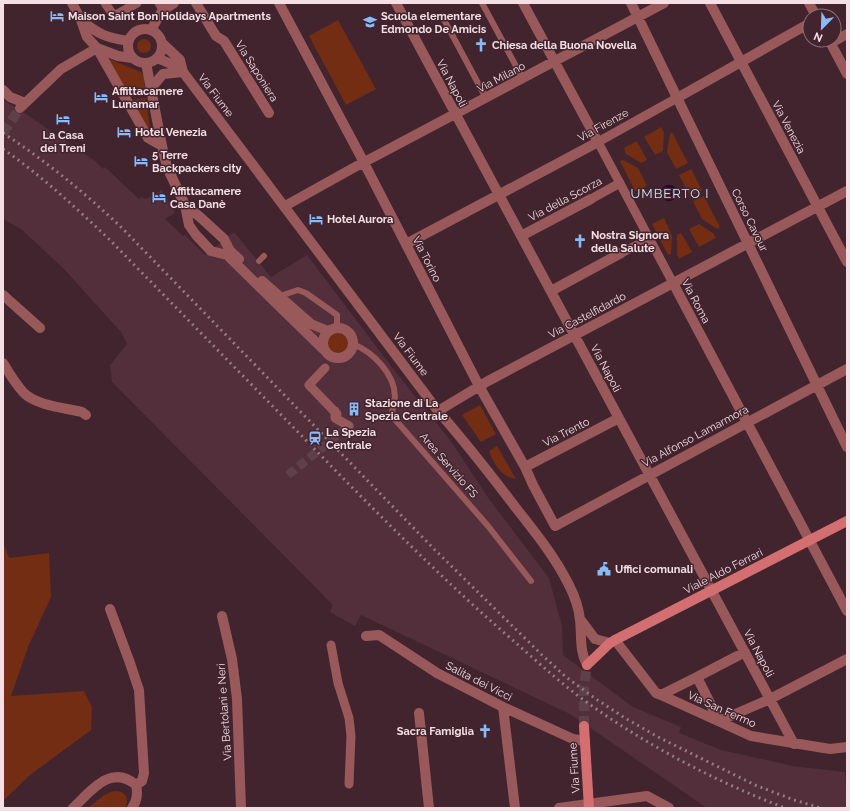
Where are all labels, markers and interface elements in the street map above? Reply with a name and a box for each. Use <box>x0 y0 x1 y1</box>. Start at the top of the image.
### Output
hotel icon: Maison Saint Bon Holidays Apartments <box>49 8 65 24</box>
north arrow <box>802 8 842 48</box>
place label: Maison Saint Bon Holidays Apartments <box>68 10 271 23</box>
place label: Scuola elementare Edmondo De Amicis <box>381 10 487 36</box>
school or university icon: Scuola elementare Edmondo De Amicis <box>362 14 378 30</box>
text: N <box>812 29 825 44</box>
church icon: Chiesa della Buona Novella <box>473 37 489 53</box>
street label: Via Saponiera <box>233 38 281 104</box>
place label: Chiesa della Buona Novella <box>492 39 637 52</box>
street label: Via Napoli <box>434 57 469 109</box>
street label: Via Milano <box>475 59 528 96</box>
street label: Via Fiume <box>195 71 236 120</box>
place label: Affittacamere Lunamar <box>112 85 184 111</box>
hotel icon: Affittacamere Lunamar <box>93 89 109 105</box>
street label: Via Venezia <box>769 99 808 156</box>
street label: Via Firenze <box>576 106 631 145</box>
hotel icon: La Casa dei Treni <box>55 111 71 127</box>
hotel icon: Hotel Venezia <box>116 124 132 140</box>
place label: Hotel Venezia <box>135 126 207 139</box>
place label: La Casa dei Treni <box>40 129 86 155</box>
place label: 5 Terre Backpackers city <box>152 149 242 175</box>
hotel icon: 5 Terre Backpackers city <box>133 153 149 169</box>
street label: Via della Scorza <box>526 175 604 224</box>
place label: Affittacamere Casa Danè <box>170 185 242 211</box>
district label: UMBERTO I <box>630 186 710 201</box>
street label: Corso Cavour <box>729 187 770 254</box>
hotel icon: Affittacamere Casa Danè <box>151 189 167 205</box>
hotel icon: Hotel Aurora <box>308 211 324 227</box>
place label: Hotel Aurora <box>327 213 393 226</box>
place label: Nostra Signora della Salute <box>591 229 669 255</box>
church icon: Nostra Signora della Salute <box>572 233 588 249</box>
street label: Via Torino <box>410 234 444 285</box>
street label: Via Roma <box>678 277 713 326</box>
street label: Via Castelfidardo <box>546 289 629 341</box>
street label: Via Fiume <box>390 330 431 379</box>
street label: Via Napoli <box>588 342 623 394</box>
place label: Stazione di La Spezia Centrale <box>365 397 448 423</box>
building icon: Stazione di La Spezia Centrale <box>346 401 362 417</box>
street label: Via Alfonso Lamarmora <box>640 403 751 470</box>
street label: Via Trento <box>541 415 592 450</box>
place label: La Spezia Centrale <box>326 426 376 452</box>
station icon: La Spezia Centrale <box>307 430 323 446</box>
street label: Area Servizio FS <box>417 430 481 501</box>
street label: Viale Aldo Ferrari <box>682 546 765 597</box>
public building icon: Uffici comunali <box>596 561 612 577</box>
place label: Uffici comunali <box>615 563 693 576</box>
street label: Via Napoli <box>741 627 776 679</box>
street label: Salita dei Vicci <box>443 659 514 704</box>
street label: Via Bertolani e Neri <box>215 663 234 761</box>
street label: Via San Fermo <box>686 689 758 731</box>
church icon: Sacra Famiglia <box>477 723 493 739</box>
place label: Sacra Famiglia <box>397 725 474 738</box>
street label: Via Fiume <box>566 742 583 794</box>

